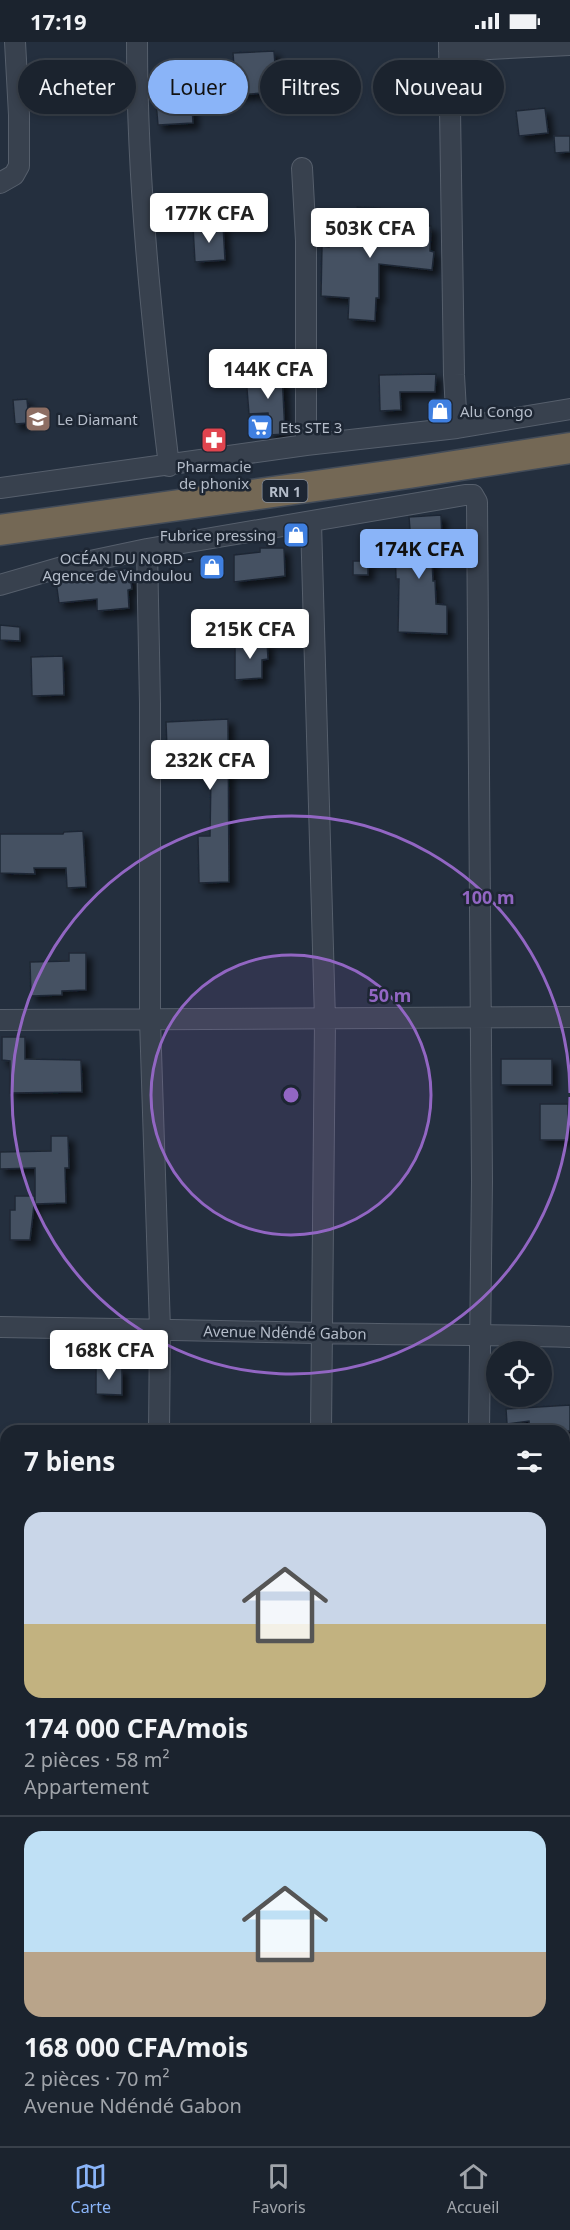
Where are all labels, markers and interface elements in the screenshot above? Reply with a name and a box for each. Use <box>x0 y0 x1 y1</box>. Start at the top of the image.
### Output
text: 17:19 <box>30 6 87 36</box>
chip: Acheter <box>18 60 136 114</box>
chip: Louer <box>148 60 248 114</box>
chip: Filtres <box>260 60 361 114</box>
chip: Nouveau <box>373 60 504 114</box>
pin: 177K CFA <box>147 193 271 244</box>
text: 177K CFA <box>164 199 254 226</box>
pin: 503K CFA <box>308 208 432 259</box>
text: 503K CFA <box>325 214 415 241</box>
pin: 144K CFA <box>206 349 330 400</box>
text: 144K CFA <box>223 355 313 382</box>
shop icon: Alu Congo <box>425 396 455 426</box>
place label: Alu Congo <box>460 401 533 421</box>
school or university icon: Le Diamant <box>23 404 53 434</box>
place label: Le Diamant <box>57 409 138 429</box>
supermarket icon: Ets STE 3 <box>245 412 275 442</box>
place label: Ets STE 3 <box>280 417 342 437</box>
pharmacy icon: Pharmacie de phonix <box>199 425 229 455</box>
place label: Pharmacie de phonix <box>177 456 251 493</box>
road number: RN 1 <box>262 480 308 502</box>
shop icon: Fubrice pressing <box>281 520 311 550</box>
place label: Fubrice pressing <box>160 525 276 545</box>
pin: 174K CFA <box>357 529 481 580</box>
text: 174K CFA <box>374 535 464 562</box>
place label: OCÉAN DU NORD - Agence de Vindoulou <box>42 548 192 585</box>
shop icon: OCÉAN DU NORD - Agence de Vindoulou <box>197 552 227 582</box>
pin: 215K CFA <box>188 609 312 660</box>
text: 215K CFA <box>205 615 295 642</box>
pin: 232K CFA <box>148 740 272 791</box>
text: 232K CFA <box>165 746 255 773</box>
text: 100 m <box>461 885 515 909</box>
text: 50 m <box>369 983 411 1007</box>
centre of rings <box>281 1085 301 1105</box>
street label: Avenue Ndéndé Gabon <box>203 1321 367 1343</box>
pin: 168K CFA <box>47 1330 171 1381</box>
text: 168K CFA <box>64 1336 154 1363</box>
map controls <box>486 1341 552 1407</box>
button: locate <box>486 1341 552 1407</box>
text: 7 biens <box>24 1443 115 1479</box>
icon: filters <box>513 1445 546 1478</box>
icon: home <box>231 1551 339 1659</box>
text: 174 000 CFA/mois <box>24 1710 248 1746</box>
text: 2 pièces · 58 m² <box>24 1746 169 1773</box>
text: Appartement <box>24 1773 149 1800</box>
icon: home <box>231 1870 339 1978</box>
text: 168 000 CFA/mois <box>24 2029 248 2065</box>
text: 2 pièces · 70 m² <box>24 2065 169 2092</box>
text: Avenue Ndéndé Gabon <box>24 2092 242 2119</box>
tab: Carte <box>71 2160 111 2218</box>
tab: Favoris <box>252 2160 306 2218</box>
tab: Accueil <box>447 2160 499 2218</box>

